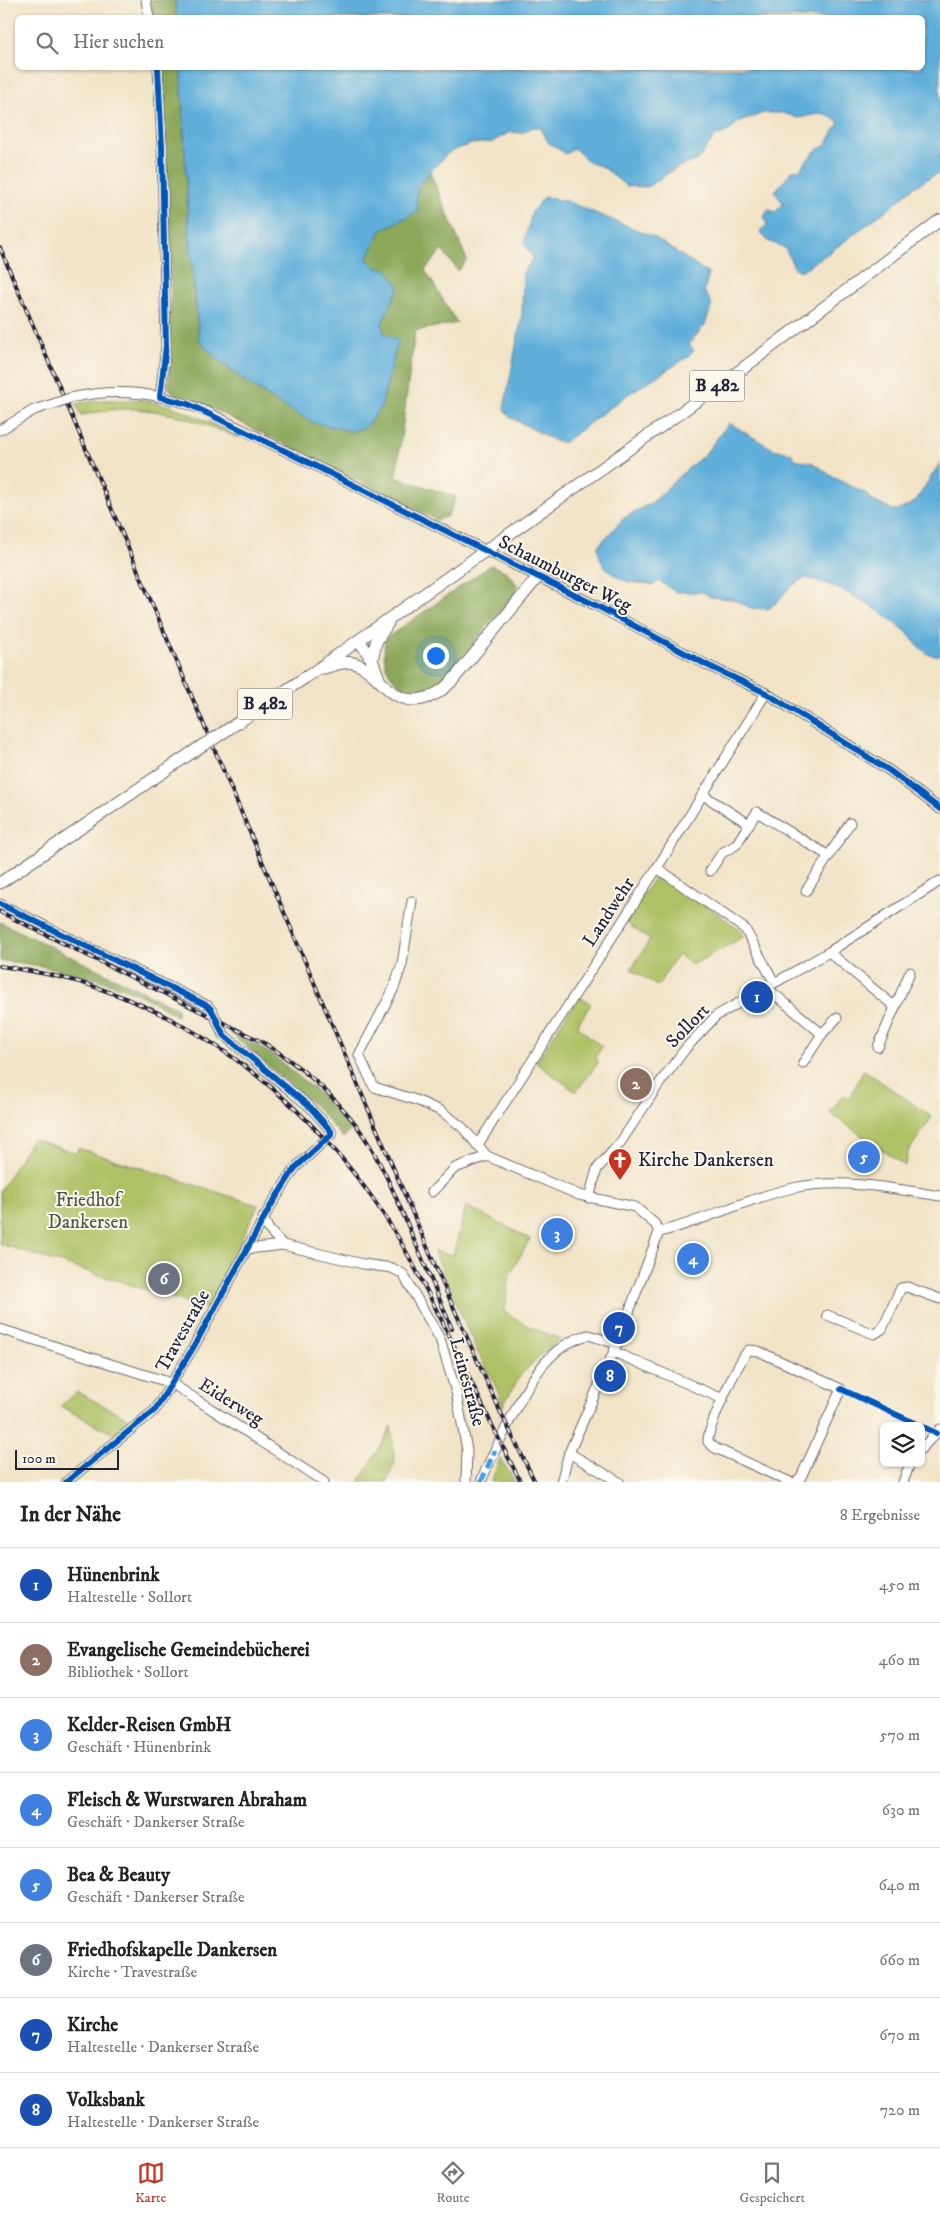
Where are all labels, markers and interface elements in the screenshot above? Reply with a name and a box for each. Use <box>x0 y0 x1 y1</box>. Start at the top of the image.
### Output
search box <box>15 15 925 70</box>
icon: search <box>33 29 61 57</box>
text: Hier suchen <box>73 31 164 54</box>
road number: B 482 <box>690 371 744 402</box>
street label: Schaumburger Weg <box>494 530 636 618</box>
your location <box>423 643 449 669</box>
road number: B 482 <box>238 689 292 720</box>
street label: Landwehr <box>578 873 640 951</box>
pin: 1 <box>741 978 773 1016</box>
street label: Sollort <box>661 999 715 1053</box>
pin: 2 <box>620 1065 652 1103</box>
pin: 5 <box>848 1138 880 1176</box>
church icon: Kirche Dankersen <box>607 1147 633 1181</box>
place label: Kirche Dankersen <box>638 1149 774 1172</box>
park label: Friedhof Dankersen <box>48 1189 128 1234</box>
pin: 3 <box>541 1215 573 1253</box>
pin: 4 <box>677 1240 709 1278</box>
pin: 6 <box>148 1260 180 1298</box>
street label: Travestraße <box>151 1286 215 1376</box>
pin: 7 <box>603 1309 635 1347</box>
street label: Leinestraße <box>444 1335 490 1429</box>
pin: 8 <box>594 1357 626 1395</box>
street label: Eiderweg <box>194 1373 268 1431</box>
map controls <box>880 1422 925 1467</box>
button: layers <box>880 1422 925 1467</box>
scale bar <box>15 1447 119 1470</box>
text: 100 m <box>22 1450 56 1468</box>
text: In der Nähe <box>20 1502 121 1528</box>
text: 8 Ergebnisse <box>840 1505 920 1525</box>
text: Hünenbrink <box>67 1564 160 1587</box>
text: 1 <box>33 1575 39 1595</box>
text: 450 m <box>879 1575 920 1595</box>
text: Haltestelle · Sollort <box>67 1587 192 1607</box>
text: Evangelische Gemeindebücherei <box>67 1639 310 1662</box>
text: 2 <box>32 1650 40 1670</box>
text: 460 m <box>878 1650 920 1670</box>
text: Bibliothek · Sollort <box>67 1662 189 1682</box>
text: Kelder-Reisen GmbH <box>67 1714 231 1737</box>
text: 3 <box>33 1725 39 1745</box>
text: 570 m <box>880 1725 920 1745</box>
text: Geschäft · Hünenbrink <box>67 1737 211 1757</box>
text: Fleisch & Wurstwaren Abraham <box>67 1789 307 1812</box>
text: 4 <box>31 1800 41 1820</box>
text: 630 m <box>882 1800 920 1820</box>
text: Geschäft · Dankerser Straße <box>67 1812 245 1832</box>
text: Bea & Beauty <box>67 1864 170 1887</box>
text: 5 <box>32 1875 40 1895</box>
text: 640 m <box>878 1875 920 1895</box>
text: Geschäft · Dankerser Straße <box>67 1887 245 1907</box>
text: Friedhofskapelle Dankersen <box>67 1939 277 1962</box>
text: 6 <box>32 1950 40 1970</box>
text: 660 m <box>879 1950 920 1970</box>
text: Kirche · Travestraße <box>67 1962 197 1982</box>
text: Kirche <box>67 2014 118 2037</box>
text: 7 <box>32 2025 40 2045</box>
text: 670 m <box>879 2025 920 2045</box>
text: Haltestelle · Dankerser Straße <box>67 2037 259 2057</box>
text: Volksbank <box>67 2089 145 2112</box>
text: 8 <box>32 2100 40 2120</box>
text: 720 m <box>880 2100 920 2120</box>
text: Haltestelle · Dankerser Straße <box>67 2112 259 2132</box>
tab: Karte <box>135 2159 166 2207</box>
tab: Route <box>436 2159 469 2207</box>
tab: Gespeichert <box>739 2159 805 2207</box>

